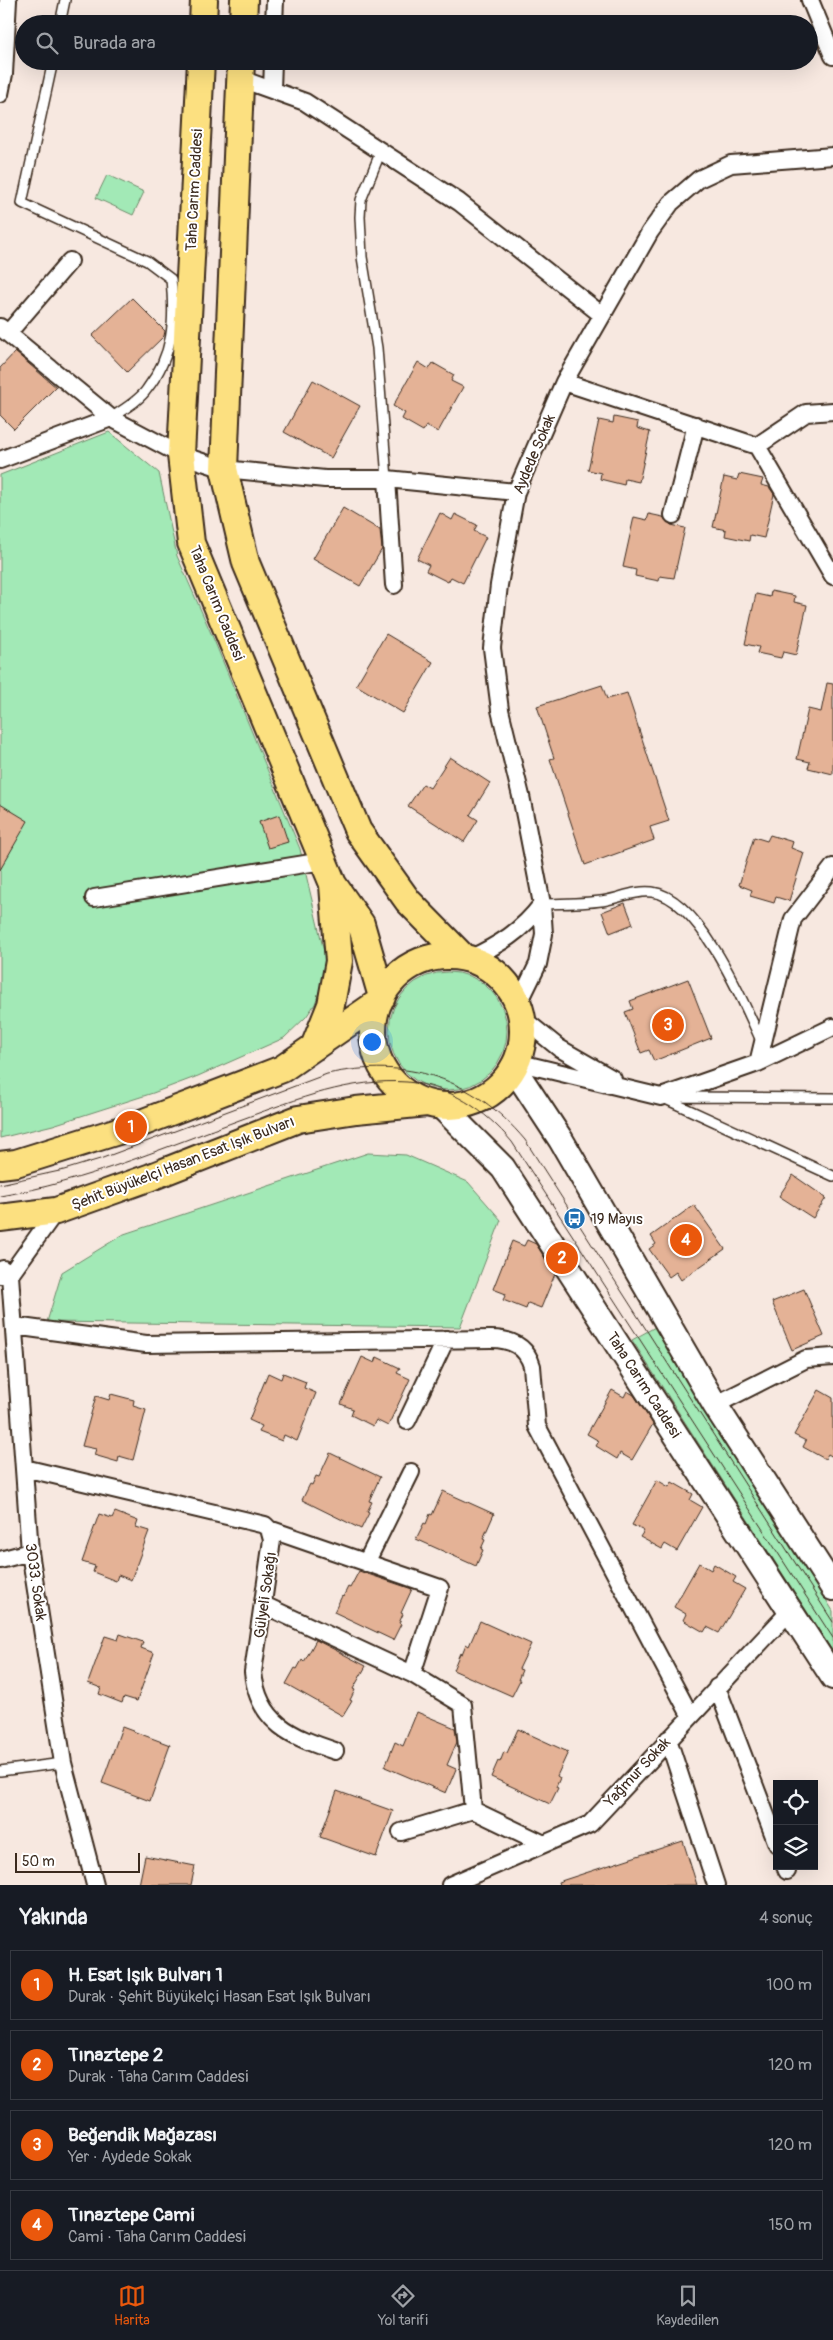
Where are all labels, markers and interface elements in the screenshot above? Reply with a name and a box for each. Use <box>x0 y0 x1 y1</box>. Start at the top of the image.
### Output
search box <box>15 15 818 70</box>
icon: search <box>33 29 61 57</box>
text: Burada ara <box>73 31 156 55</box>
street label: Taha Carım Caddesi <box>182 128 207 252</box>
street label: Aydede Sokak <box>509 411 560 497</box>
street label: Taha Carım Caddesi <box>185 543 248 664</box>
pin: 3 <box>652 1006 684 1044</box>
your location <box>359 1029 385 1055</box>
pin: 1 <box>115 1108 147 1146</box>
street label: Şehit Büyükelçi Hasan Esat Işık Bulvarı <box>69 1112 297 1215</box>
bus stop icon: 19 Mayıs <box>563 1207 587 1231</box>
place label: 19 Mayıs <box>591 1210 643 1229</box>
pin: 4 <box>670 1221 702 1259</box>
pin: 2 <box>546 1239 578 1277</box>
street label: Taha Carım Caddesi <box>602 1329 685 1442</box>
street label: 3033. Sokak <box>21 1542 50 1623</box>
street label: Gülyeli Sokağı <box>250 1551 281 1640</box>
street label: Yağmur Sokak <box>599 1733 675 1812</box>
map controls <box>773 1780 818 1870</box>
button: locate <box>773 1780 818 1825</box>
button: layers <box>773 1825 818 1870</box>
scale bar <box>15 1850 140 1873</box>
text: 50 m <box>22 1853 55 1870</box>
text: Yakında <box>20 1904 87 1931</box>
text: 4 sonuç <box>759 1908 813 1928</box>
text: H. Esat Işık Bulvarı 1 <box>68 1963 223 1987</box>
text: 1 <box>34 1975 40 1995</box>
text: 100 m <box>766 1975 812 1995</box>
text: Durak · Şehit Büyükelçi Hasan Esat Işık Bulvarı <box>68 1987 371 2007</box>
text: Tınaztepe 2 <box>68 2043 163 2067</box>
text: 2 <box>33 2055 41 2075</box>
text: 120 m <box>768 2055 812 2075</box>
text: Durak · Taha Carım Caddesi <box>68 2067 248 2087</box>
text: Beğendik Mağazası <box>68 2123 217 2147</box>
text: 3 <box>33 2135 41 2155</box>
text: 120 m <box>768 2135 812 2155</box>
text: Yer · Aydede Sokak <box>68 2147 192 2167</box>
text: Tınaztepe Cami <box>68 2203 194 2227</box>
text: 4 <box>32 2215 42 2235</box>
text: 150 m <box>768 2215 812 2235</box>
text: Cami · Taha Carım Caddesi <box>68 2227 246 2247</box>
tab: Harita <box>114 2282 150 2329</box>
tab: Yol tarifi <box>378 2282 428 2329</box>
tab: Kaydedilen <box>656 2282 719 2329</box>

